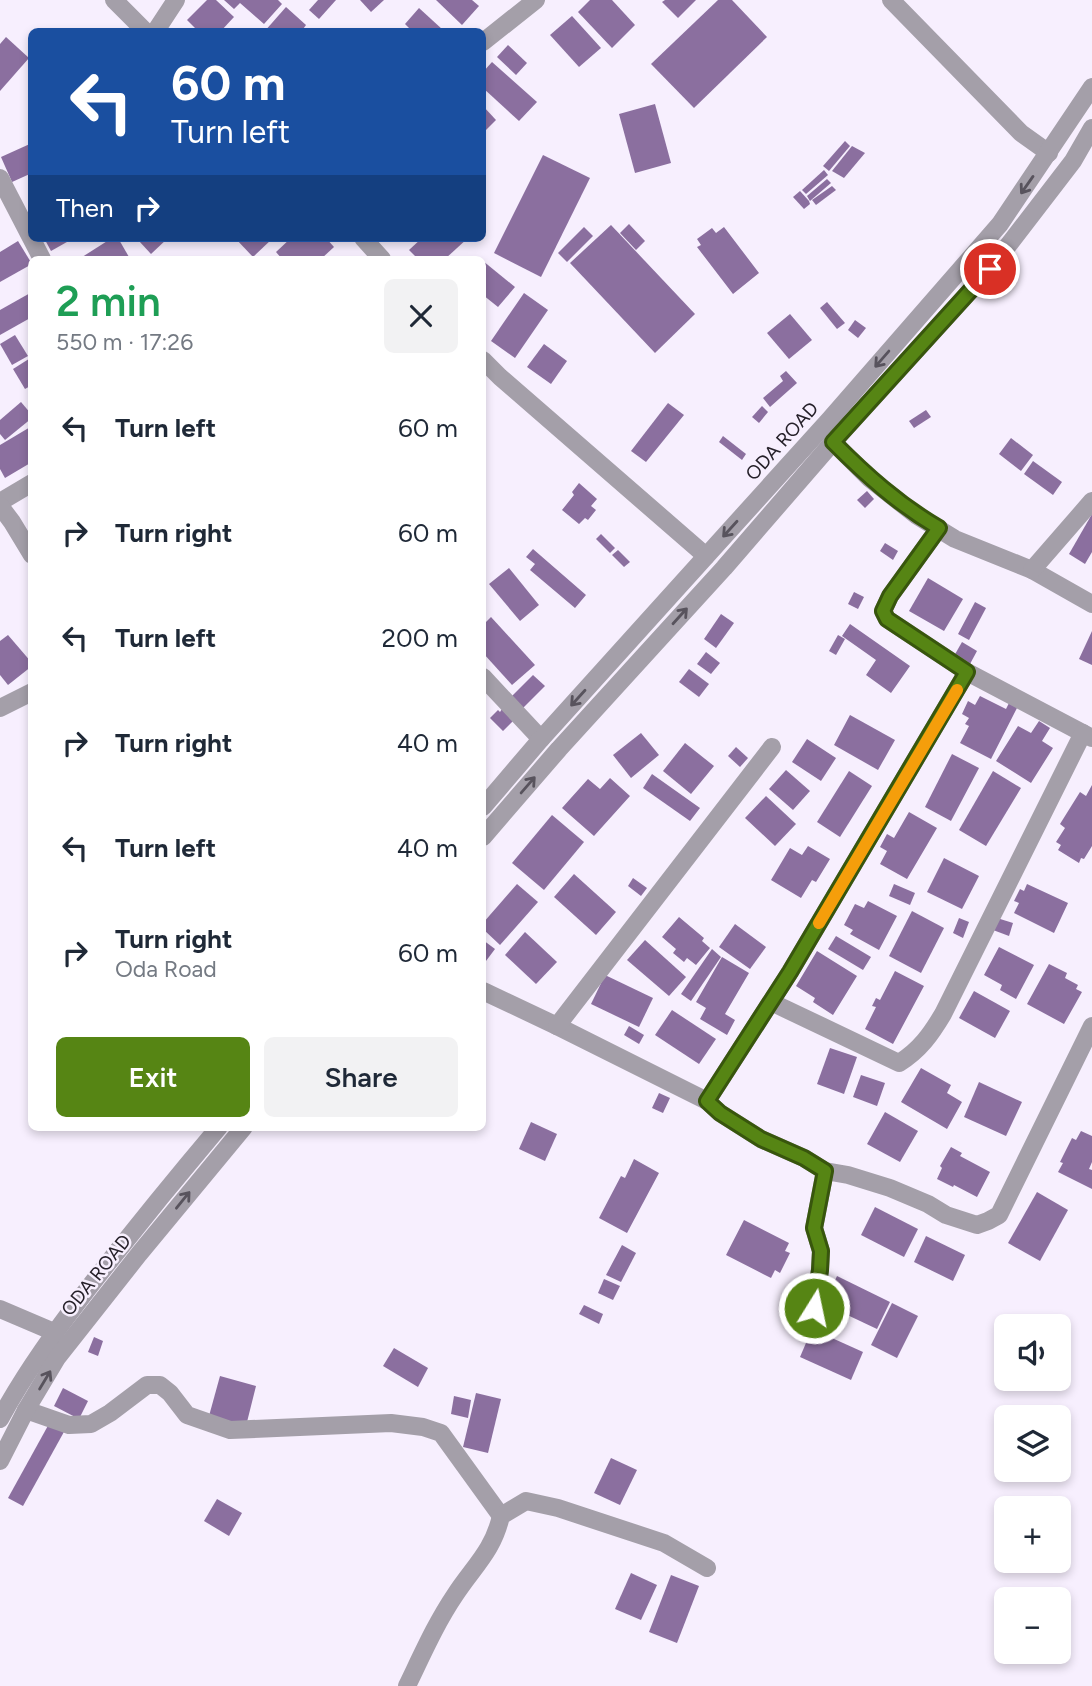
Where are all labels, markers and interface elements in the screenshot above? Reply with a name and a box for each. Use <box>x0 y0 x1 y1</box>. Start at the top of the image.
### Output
text: 60 m <box>171 53 286 112</box>
icon: left <box>56 56 147 147</box>
text: Turn left <box>171 113 290 151</box>
one-way arrow <box>1020 174 1034 194</box>
icon: right <box>128 189 166 227</box>
text: Then <box>56 192 114 224</box>
pin <box>960 239 1020 299</box>
icon: arrive <box>971 250 1009 288</box>
text: 2 min <box>56 276 161 327</box>
button: close <box>384 279 458 353</box>
text: 550 m · 17:26 <box>56 328 193 356</box>
one-way arrow <box>874 350 890 368</box>
street label: ODA ROAD <box>741 397 823 485</box>
icon: left <box>56 409 94 447</box>
text: Turn left <box>115 412 216 444</box>
text: 60 m <box>398 412 458 444</box>
icon: right <box>56 514 94 552</box>
text: Turn right <box>115 517 232 549</box>
text: 60 m <box>398 517 458 549</box>
one-way arrow <box>722 520 738 538</box>
one-way arrow <box>672 607 688 625</box>
icon: left <box>56 619 94 657</box>
text: Turn left <box>115 622 216 654</box>
text: 200 m <box>382 622 458 654</box>
one-way arrow <box>569 689 586 706</box>
icon: right <box>56 724 94 762</box>
text: Turn right <box>115 727 232 759</box>
text: 40 m <box>397 727 458 759</box>
one-way arrow <box>520 776 536 794</box>
icon: left <box>56 829 94 867</box>
text: Turn left <box>115 832 216 864</box>
text: 40 m <box>397 832 458 864</box>
text: Turn right <box>115 923 232 955</box>
icon: right <box>56 934 94 972</box>
text: 60 m <box>398 937 458 969</box>
text: Oda Road <box>115 955 217 983</box>
button: Exit <box>56 1037 250 1117</box>
button: Share <box>264 1037 458 1117</box>
one-way arrow <box>176 1191 191 1209</box>
street label: ODA ROAD <box>56 1230 136 1320</box>
position arrow <box>777 1271 851 1345</box>
map controls <box>994 1314 1071 1664</box>
button: sound <box>994 1314 1071 1391</box>
one-way arrow <box>38 1370 52 1390</box>
button: layers <box>994 1405 1071 1482</box>
button: + <box>994 1496 1071 1573</box>
button: − <box>994 1587 1071 1664</box>

